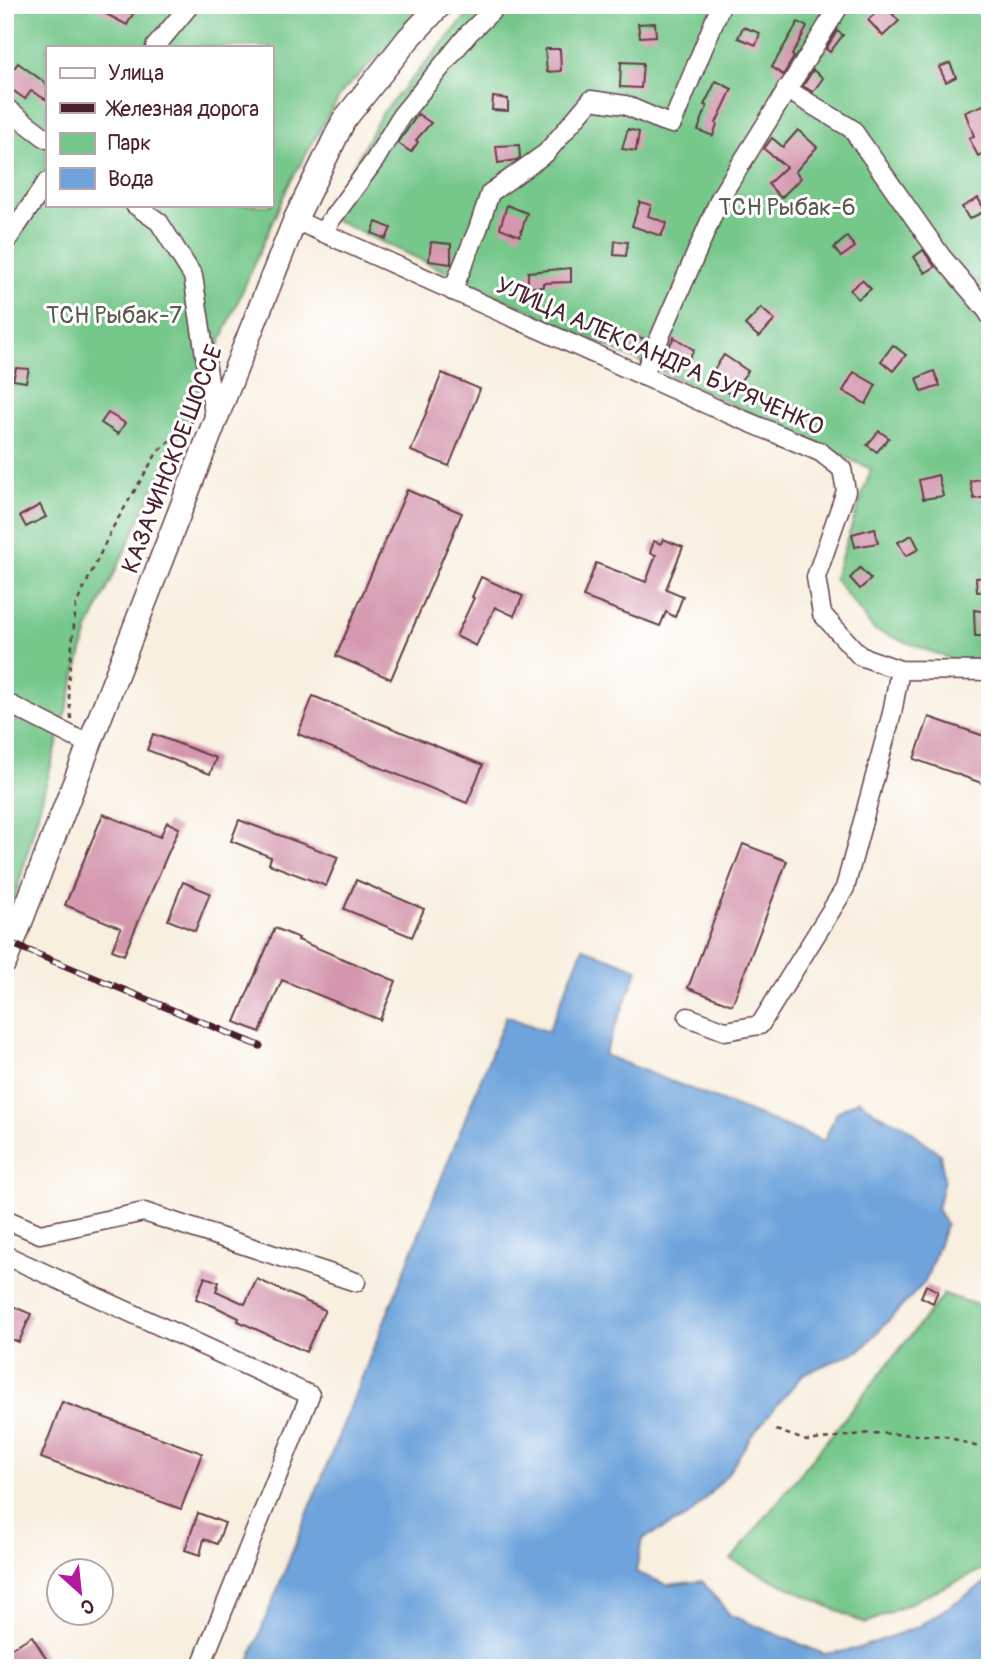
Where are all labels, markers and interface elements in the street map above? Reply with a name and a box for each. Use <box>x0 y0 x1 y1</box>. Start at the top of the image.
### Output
legend <box>46 46 273 206</box>
text: Улица <box>108 60 164 87</box>
text: Железная дорога <box>105 96 259 123</box>
text: Парк <box>108 130 151 157</box>
text: Вода <box>108 166 154 193</box>
park label: ТСН Рыбак-6 <box>718 193 856 222</box>
street label: УЛИЦА АЛЕКСАНДРА БУРЯЧЕНКО <box>491 271 828 442</box>
park label: ТСН Рыбак-7 <box>46 301 182 330</box>
street label: КАЗАЧИНСКОЕ ШОССЕ <box>116 341 229 577</box>
north arrow <box>46 1558 116 1628</box>
text: С <box>76 1593 98 1620</box>

